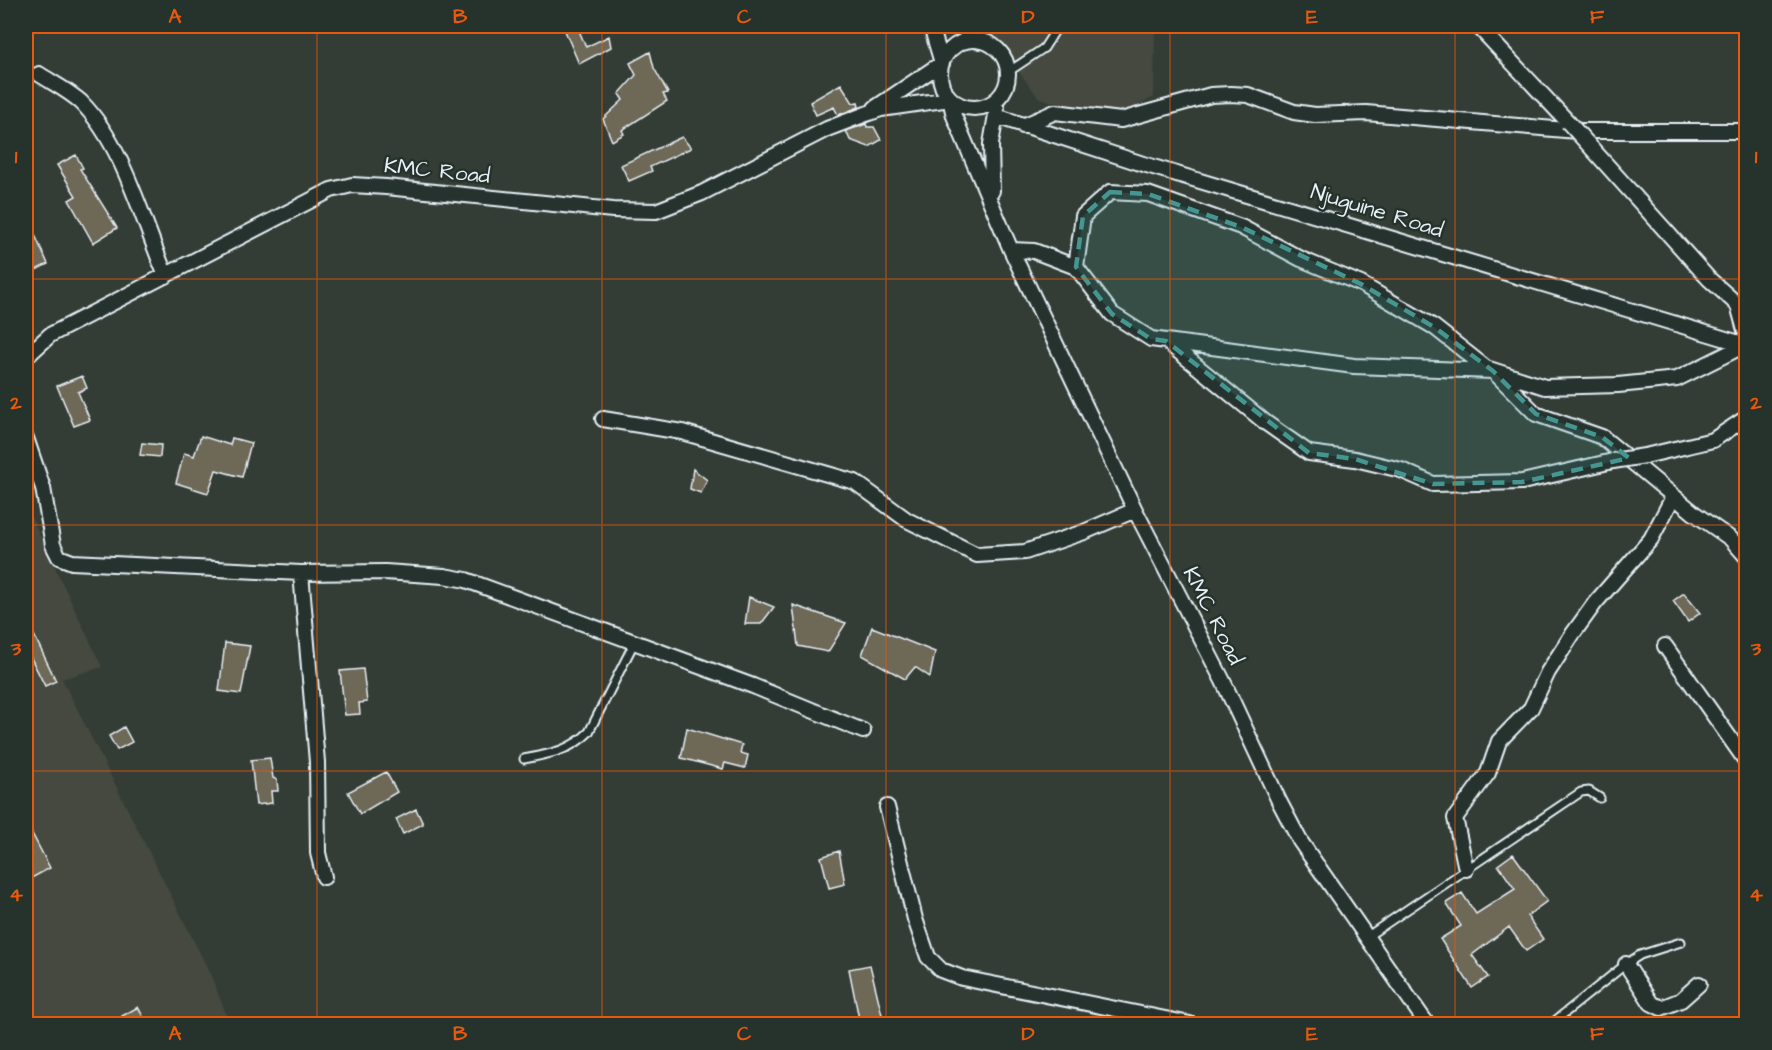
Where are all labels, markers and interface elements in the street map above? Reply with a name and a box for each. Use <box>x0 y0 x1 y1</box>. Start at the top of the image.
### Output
text: A <box>169 3 182 31</box>
text: B <box>453 3 468 31</box>
text: C <box>737 3 752 31</box>
text: D <box>1022 3 1035 31</box>
text: E <box>1306 3 1318 31</box>
text: F <box>1590 3 1605 31</box>
text: 1 <box>15 143 18 171</box>
text: 1 <box>1755 143 1758 171</box>
street label: KMC Road <box>382 150 492 192</box>
street label: Njuguine Road <box>1307 176 1447 247</box>
text: 2 <box>9 389 22 417</box>
text: 2 <box>1749 389 1762 417</box>
street label: KMC Road <box>1175 562 1251 670</box>
text: 3 <box>10 635 22 663</box>
text: 3 <box>1750 635 1762 663</box>
text: 4 <box>9 881 23 909</box>
text: 4 <box>1749 881 1763 909</box>
text: A <box>169 1020 182 1048</box>
text: B <box>453 1020 468 1048</box>
text: C <box>737 1020 752 1048</box>
text: D <box>1022 1020 1035 1048</box>
text: E <box>1306 1020 1318 1048</box>
text: F <box>1590 1020 1605 1048</box>

